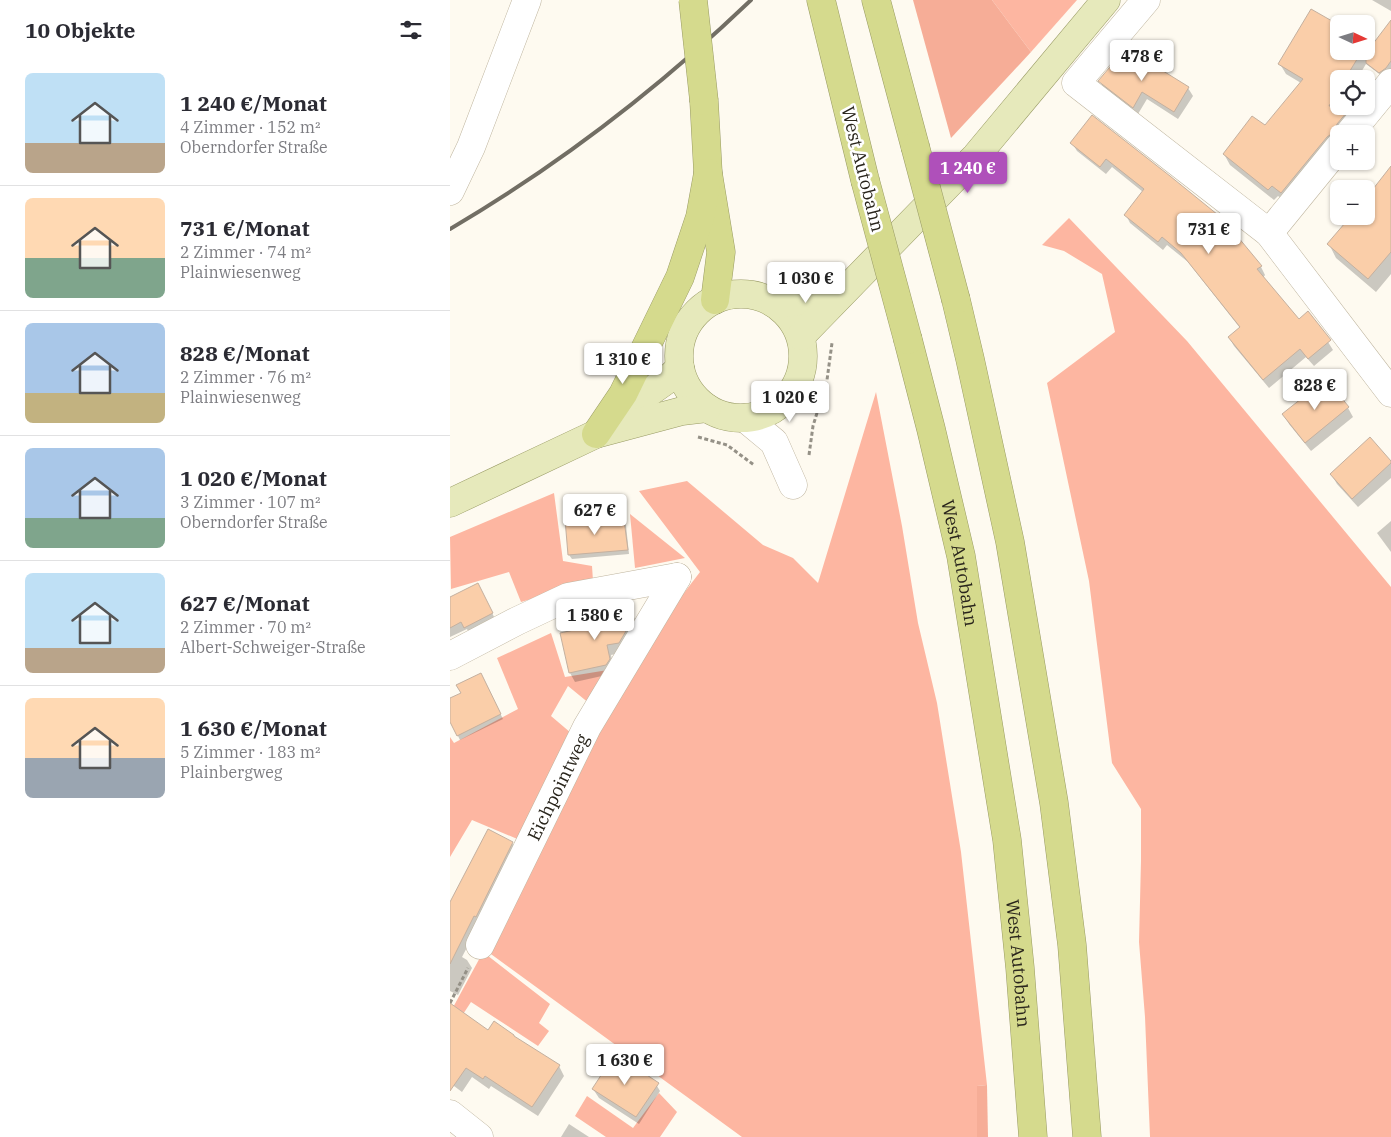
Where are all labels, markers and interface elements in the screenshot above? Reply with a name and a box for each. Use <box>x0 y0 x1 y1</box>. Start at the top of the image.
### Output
north arrow <box>1330 15 1375 60</box>
map controls <box>1330 15 1375 225</box>
text: 10 Objekte <box>25 16 135 44</box>
icon: filters <box>397 16 425 44</box>
pin: 478 € <box>1107 39 1177 82</box>
text: 478 € <box>1121 46 1163 66</box>
button: locate <box>1330 70 1375 115</box>
text: 1 240 €/Monat <box>180 89 327 117</box>
icon: home <box>65 93 125 153</box>
street label: West Autobahn <box>836 104 890 234</box>
text: 4 Zimmer · 152 m² <box>180 117 321 137</box>
button: + <box>1330 125 1375 170</box>
text: Oberndorfer Straße <box>180 137 328 157</box>
pin: 1 240 € <box>922 152 1014 194</box>
text: 1 240 € <box>940 158 996 178</box>
button: − <box>1330 180 1375 225</box>
pin: 731 € <box>1174 212 1244 255</box>
text: 731 €/Monat <box>180 214 309 242</box>
icon: home <box>65 218 125 278</box>
text: 731 € <box>1188 219 1230 239</box>
text: 2 Zimmer · 74 m² <box>180 242 311 262</box>
text: Plainwiesenweg <box>180 262 301 282</box>
pin: 1 030 € <box>760 262 852 304</box>
text: 1 030 € <box>778 268 834 288</box>
text: 828 €/Monat <box>180 339 309 367</box>
pin: 1 310 € <box>577 342 669 385</box>
icon: home <box>65 343 125 403</box>
text: 1 310 € <box>595 349 651 369</box>
text: 2 Zimmer · 76 m² <box>180 367 311 387</box>
pin: 828 € <box>1280 368 1350 411</box>
text: 828 € <box>1294 375 1336 395</box>
pin: 1 020 € <box>744 380 836 423</box>
text: Plainwiesenweg <box>180 387 301 407</box>
text: 1 020 € <box>762 387 818 407</box>
text: 1 020 €/Monat <box>180 464 327 492</box>
icon: home <box>65 468 125 528</box>
text: 3 Zimmer · 107 m² <box>180 492 321 512</box>
pin: 627 € <box>560 494 630 536</box>
street label: West Autobahn <box>937 497 984 628</box>
text: 627 € <box>574 500 616 520</box>
text: Oberndorfer Straße <box>180 512 328 532</box>
text: 627 €/Monat <box>180 589 309 617</box>
icon: home <box>65 593 125 653</box>
pin: 1 580 € <box>549 598 641 641</box>
text: 1 580 € <box>567 605 623 625</box>
text: 2 Zimmer · 70 m² <box>180 617 311 637</box>
text: Albert-Schweiger-Straße <box>180 637 366 657</box>
text: 1 630 €/Monat <box>180 714 327 742</box>
icon: home <box>65 718 125 778</box>
street label: Eichpointweg <box>522 730 594 844</box>
text: 5 Zimmer · 183 m² <box>180 742 321 762</box>
text: Plainbergweg <box>180 762 283 782</box>
street label: West Autobahn <box>1002 898 1036 1028</box>
pin: 1 630 € <box>579 1044 671 1086</box>
text: 1 630 € <box>597 1050 653 1070</box>

